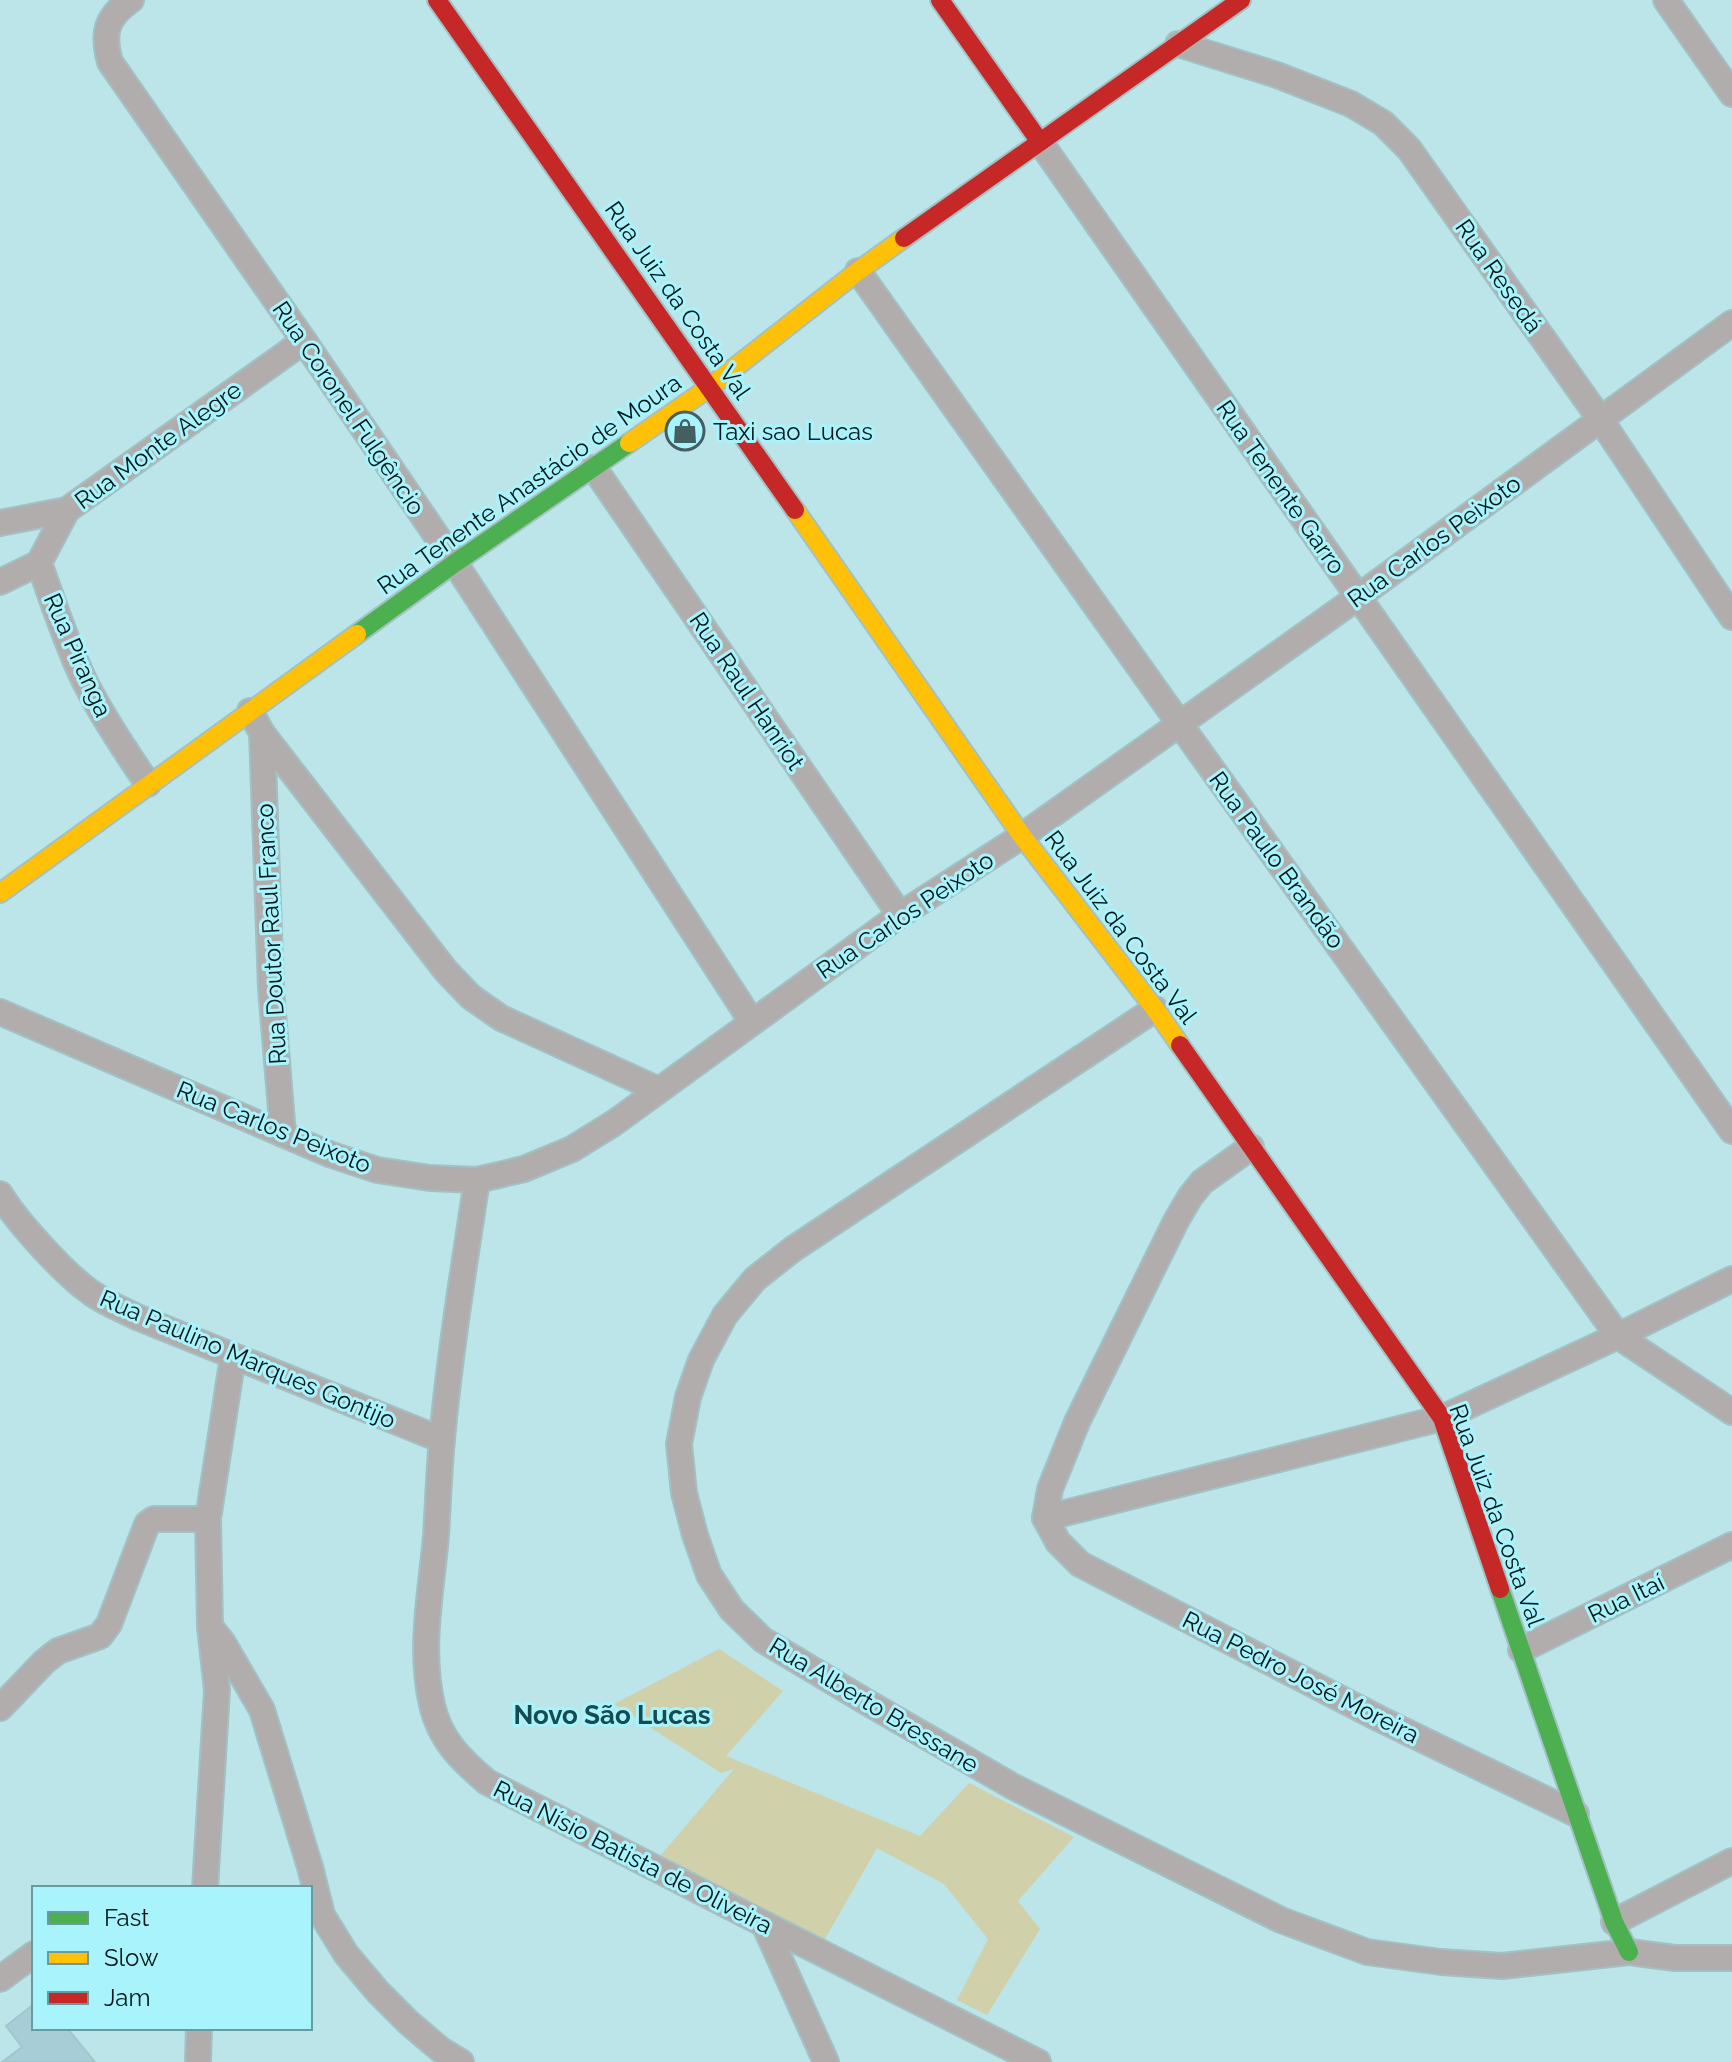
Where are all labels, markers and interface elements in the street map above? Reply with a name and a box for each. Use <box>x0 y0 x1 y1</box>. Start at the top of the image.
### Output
street label: Rua Juiz da Costa Val <box>599 196 757 405</box>
street label: Rua Resedá <box>1449 214 1549 338</box>
street label: Rua Coronel Fulgêncio <box>267 296 431 520</box>
street label: Rua Tenente Anastácio de Moura <box>371 368 687 600</box>
street label: Rua Monte Alegre <box>69 375 247 515</box>
street label: Rua Tenente Garro <box>1210 395 1352 579</box>
shop icon: Taxi sao Lucas <box>664 410 706 452</box>
place label: Taxi sao Lucas <box>713 417 873 446</box>
street label: Rua Carlos Peixoto <box>1342 468 1526 614</box>
street label: Rua Piranga <box>38 589 118 721</box>
street label: Rua Raul Hanriot <box>683 607 811 775</box>
street label: Rua Paulo Brandão <box>1203 766 1351 954</box>
street label: Rua Doutor Raul Franco <box>250 803 292 1065</box>
street label: Rua Juiz da Costa Val <box>1039 825 1203 1030</box>
street label: Rua Carlos Peixoto <box>811 845 999 985</box>
street label: Rua Carlos Peixoto <box>173 1075 375 1179</box>
street label: Rua Paulino Marques Gontijo <box>96 1283 400 1435</box>
street label: Rua Juiz da Costa Val <box>1443 1400 1551 1631</box>
street label: Rua Itaí <box>1583 1567 1669 1629</box>
street label: Rua Pedro José Moreira <box>1178 1605 1424 1749</box>
street label: Rua Alberto Bressane <box>764 1631 984 1779</box>
district label: Novo São Lucas <box>513 1700 711 1730</box>
street label: Rua Nísio Batista de Oliveira <box>489 1774 777 1940</box>
legend <box>32 1886 312 2030</box>
text: Fast <box>104 1903 149 1932</box>
text: Slow <box>104 1943 159 1972</box>
text: Jam <box>104 1983 150 2012</box>

